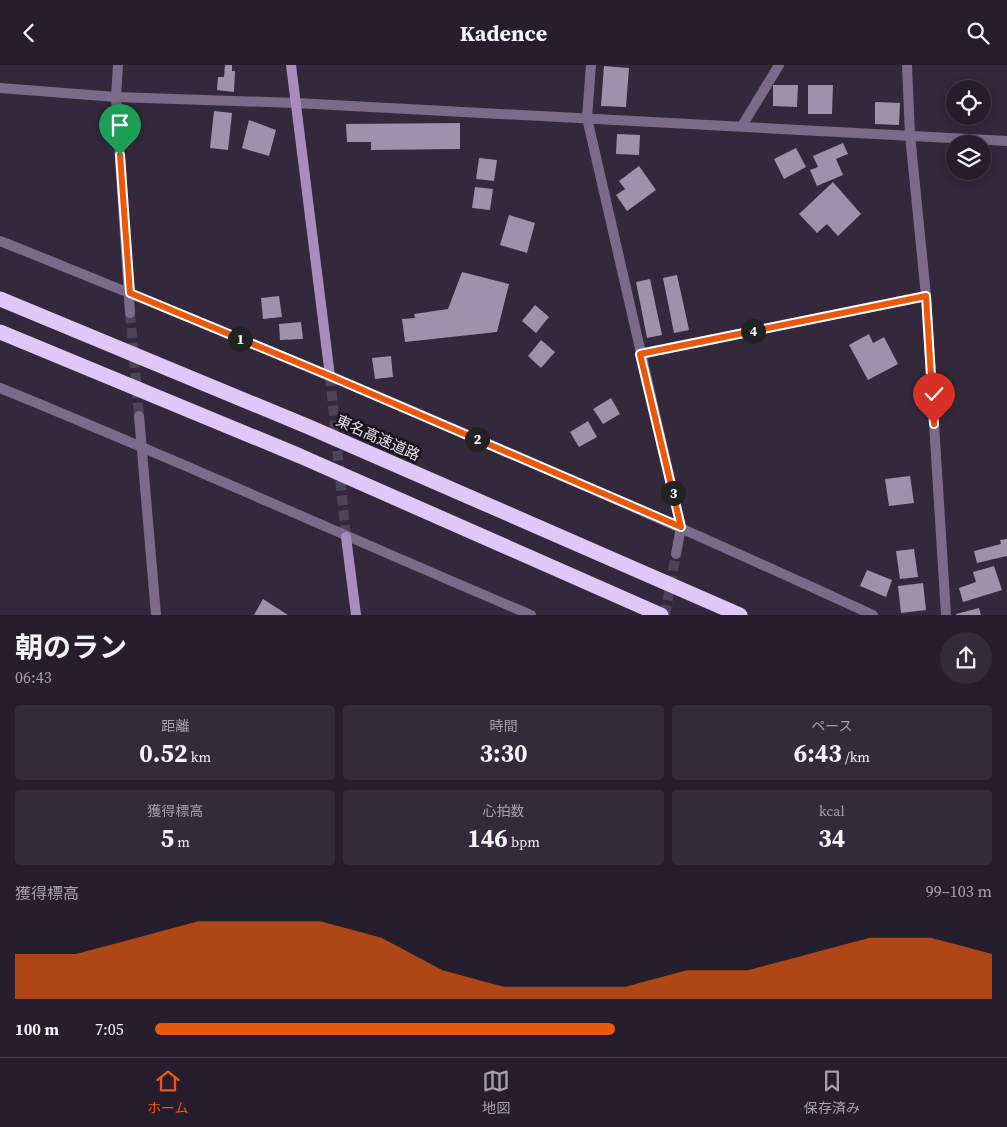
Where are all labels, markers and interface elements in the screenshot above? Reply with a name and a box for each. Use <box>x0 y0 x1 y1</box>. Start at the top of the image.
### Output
text: Kadence <box>460 18 547 48</box>
icon: back <box>15 19 43 47</box>
icon: search <box>964 19 992 47</box>
map controls <box>946 80 991 180</box>
button: locate <box>946 80 991 125</box>
pin <box>99 104 141 155</box>
icon: arrive <box>106 111 134 139</box>
button: layers <box>946 135 991 180</box>
pin: 4 <box>740 319 766 343</box>
text: 4 <box>750 321 757 341</box>
pin: 1 <box>228 327 252 351</box>
text: 1 <box>237 329 244 349</box>
pin <box>913 373 955 424</box>
icon: check <box>920 380 948 408</box>
street label: 東名高速道路 <box>333 410 424 465</box>
pin: 2 <box>464 427 490 451</box>
text: 2 <box>474 429 481 449</box>
pin: 3 <box>660 481 686 505</box>
text: 3 <box>670 483 677 503</box>
text: 朝のラン <box>15 628 127 666</box>
button: share <box>940 632 992 684</box>
text: 06:43 <box>15 666 52 688</box>
text: 距離 <box>161 716 189 736</box>
text: 時間 <box>489 716 517 736</box>
text: ペース <box>811 716 852 736</box>
text: 0.52 <box>139 736 187 770</box>
text: 3:30 <box>479 736 528 770</box>
text: 6:43 <box>794 736 842 770</box>
text: km <box>187 747 211 767</box>
text: /km <box>842 747 870 767</box>
text: 獲得標高 <box>147 801 203 821</box>
text: 心拍数 <box>482 801 524 821</box>
text: kcal <box>819 801 845 821</box>
text: 5 <box>160 821 174 855</box>
text: 146 <box>467 821 508 855</box>
text: 34 <box>818 821 845 855</box>
text: m <box>174 832 190 852</box>
text: bpm <box>508 832 540 852</box>
text: 99–103 m <box>926 880 992 902</box>
text: 獲得標高 <box>15 882 79 904</box>
text: 100 m <box>15 1018 59 1040</box>
text: 7:05 <box>95 1018 124 1040</box>
tab: ホーム <box>147 1067 188 1118</box>
tab: 地図 <box>482 1067 510 1118</box>
tab: 保存済み <box>804 1067 860 1118</box>

